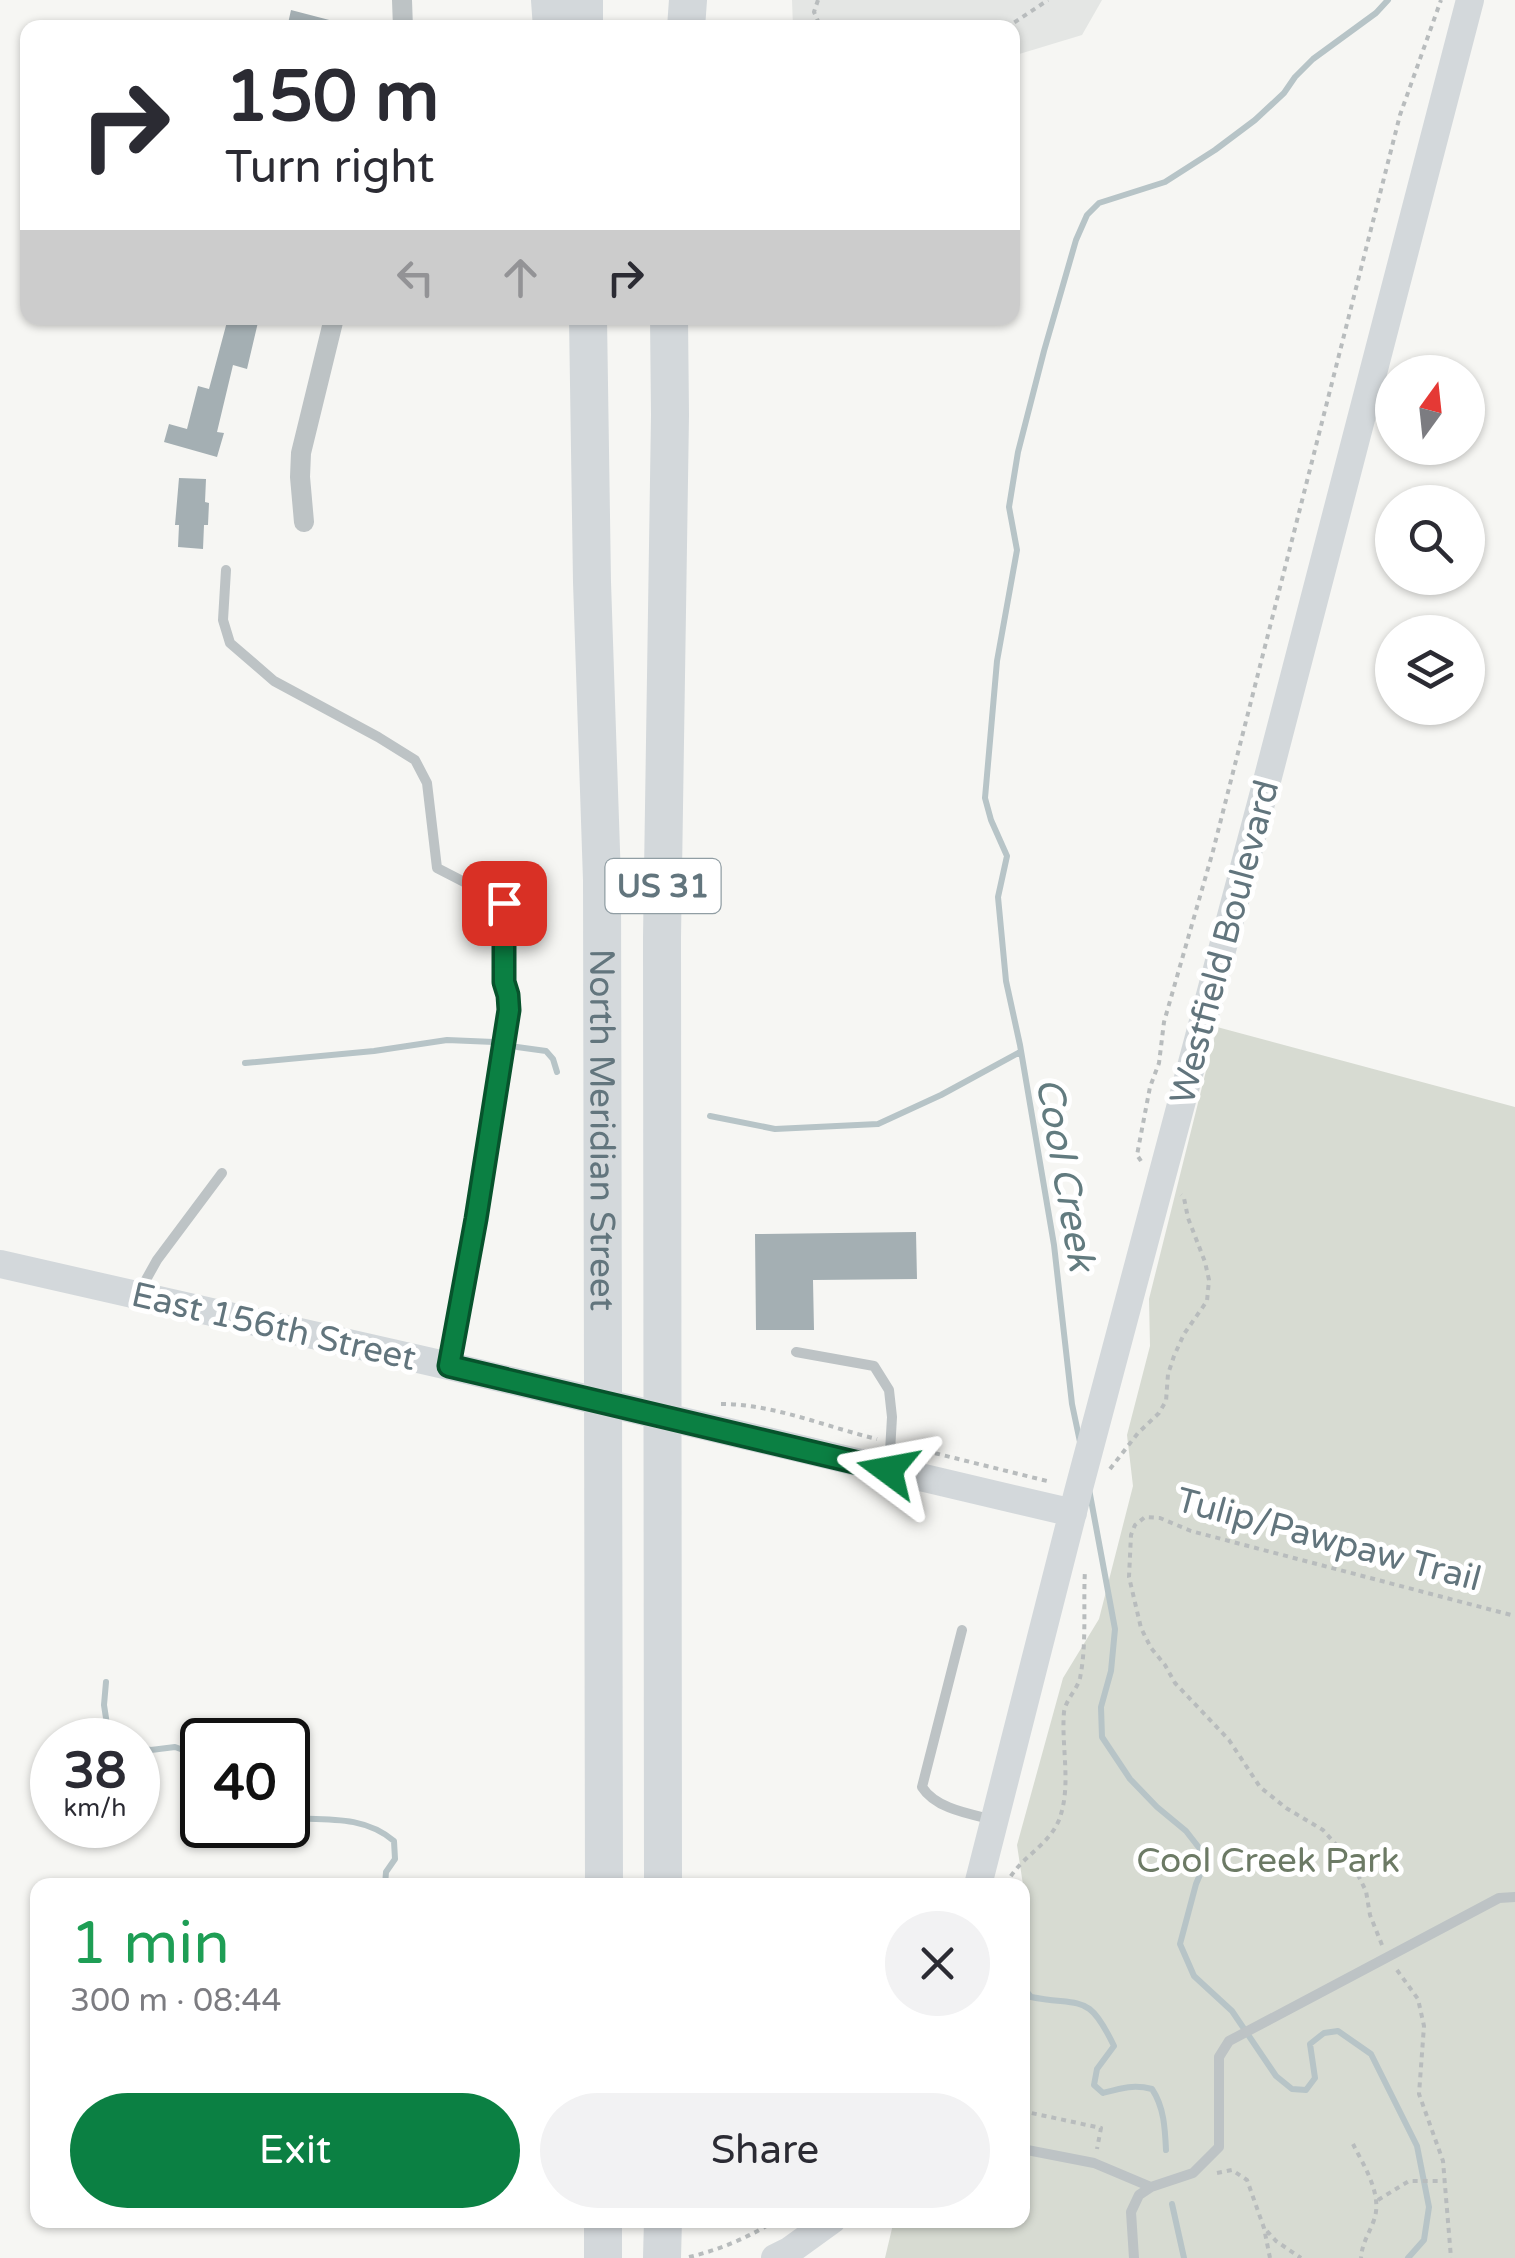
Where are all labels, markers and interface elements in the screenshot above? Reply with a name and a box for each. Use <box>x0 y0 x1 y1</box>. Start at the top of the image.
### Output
text: 150 m <box>225 56 439 140</box>
icon: right <box>60 60 190 190</box>
text: Turn right <box>225 141 434 195</box>
icon: left <box>388 250 443 305</box>
icon: ahead <box>493 250 548 305</box>
icon: right <box>598 250 653 305</box>
north arrow <box>1375 355 1485 465</box>
map controls <box>1375 355 1485 725</box>
button: search <box>1375 485 1485 595</box>
button: layers <box>1375 615 1485 725</box>
street label: Westfield Boulevard <box>1162 776 1288 1109</box>
road number: US 31 <box>606 859 720 913</box>
pin <box>462 861 547 946</box>
icon: arrive <box>477 876 532 931</box>
street label: North Meridian Street <box>580 949 623 1311</box>
water label: Cool Creek <box>1025 1074 1105 1277</box>
street label: East 156th Street <box>127 1274 420 1380</box>
position arrow <box>836 1418 940 1522</box>
street label: Tulip/Pawpaw Trail <box>1172 1479 1485 1601</box>
speed limit sign: 40 <box>180 1718 310 1848</box>
text: 38 <box>64 1741 126 1801</box>
text: km/h <box>64 1793 126 1823</box>
park label: Cool Creek Park <box>1136 1840 1400 1882</box>
text: 1 min <box>70 1908 230 1980</box>
button: close <box>885 1911 990 2016</box>
text: 300 m · 08:44 <box>70 1982 282 2020</box>
button: Exit <box>70 2093 520 2208</box>
button: Share <box>540 2093 990 2208</box>

